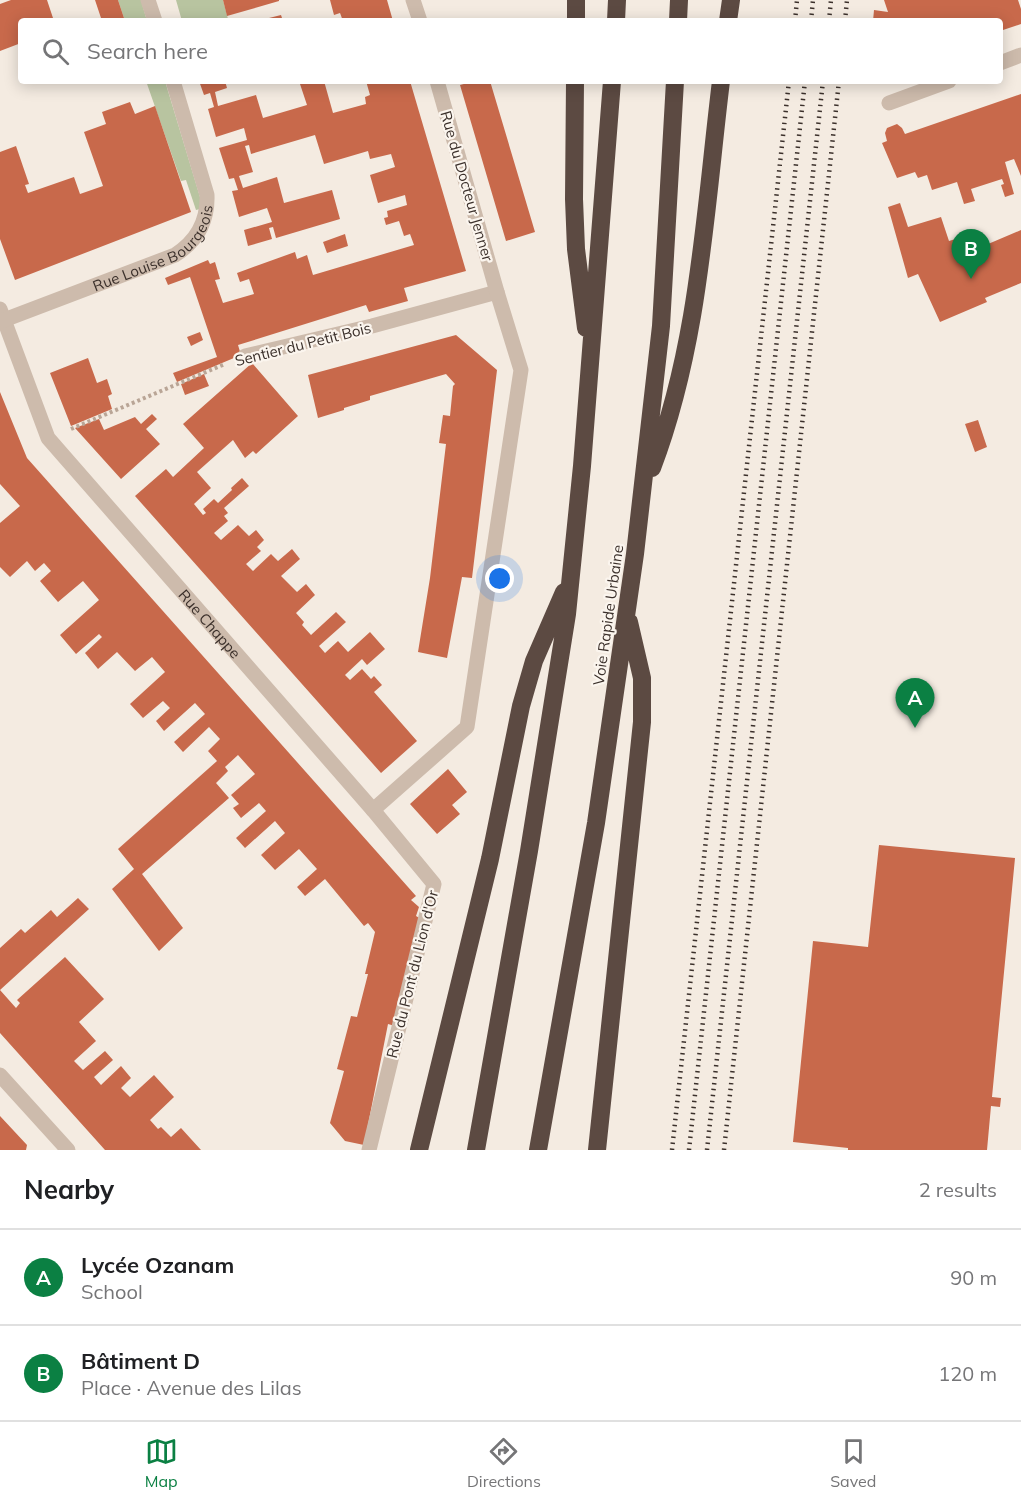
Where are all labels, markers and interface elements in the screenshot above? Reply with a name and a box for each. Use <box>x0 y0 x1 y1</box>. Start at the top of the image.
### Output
search box <box>18 18 1003 84</box>
icon: search <box>39 35 72 68</box>
text: Search here <box>87 37 208 65</box>
street label: Rue du Docteur Jenner <box>436 109 498 264</box>
street label: Rue Louise Bourgeois <box>90 204 216 295</box>
pin: B <box>952 230 990 279</box>
street label: Sentier du Petit Bois <box>233 318 373 370</box>
street label: Voie Rapide Urbaine <box>589 544 627 686</box>
your location <box>485 564 514 593</box>
street label: Rue Chappe <box>175 585 245 662</box>
pin: A <box>896 678 934 728</box>
street label: Rue du Pont du Lion d'Or <box>382 887 442 1060</box>
text: Nearby <box>24 1173 114 1206</box>
text: 2 results <box>919 1177 997 1202</box>
text: Lycée Ozanam <box>81 1251 234 1279</box>
text: A <box>36 1265 51 1290</box>
text: 90 m <box>950 1265 997 1290</box>
text: School <box>81 1279 143 1304</box>
text: Bâtiment D <box>81 1347 200 1375</box>
text: B <box>37 1361 50 1386</box>
text: 120 m <box>938 1361 997 1386</box>
text: Place · Avenue des Lilas <box>81 1375 302 1400</box>
tab: Map <box>145 1435 178 1491</box>
tab: Directions <box>467 1435 541 1491</box>
tab: Saved <box>830 1435 876 1491</box>

